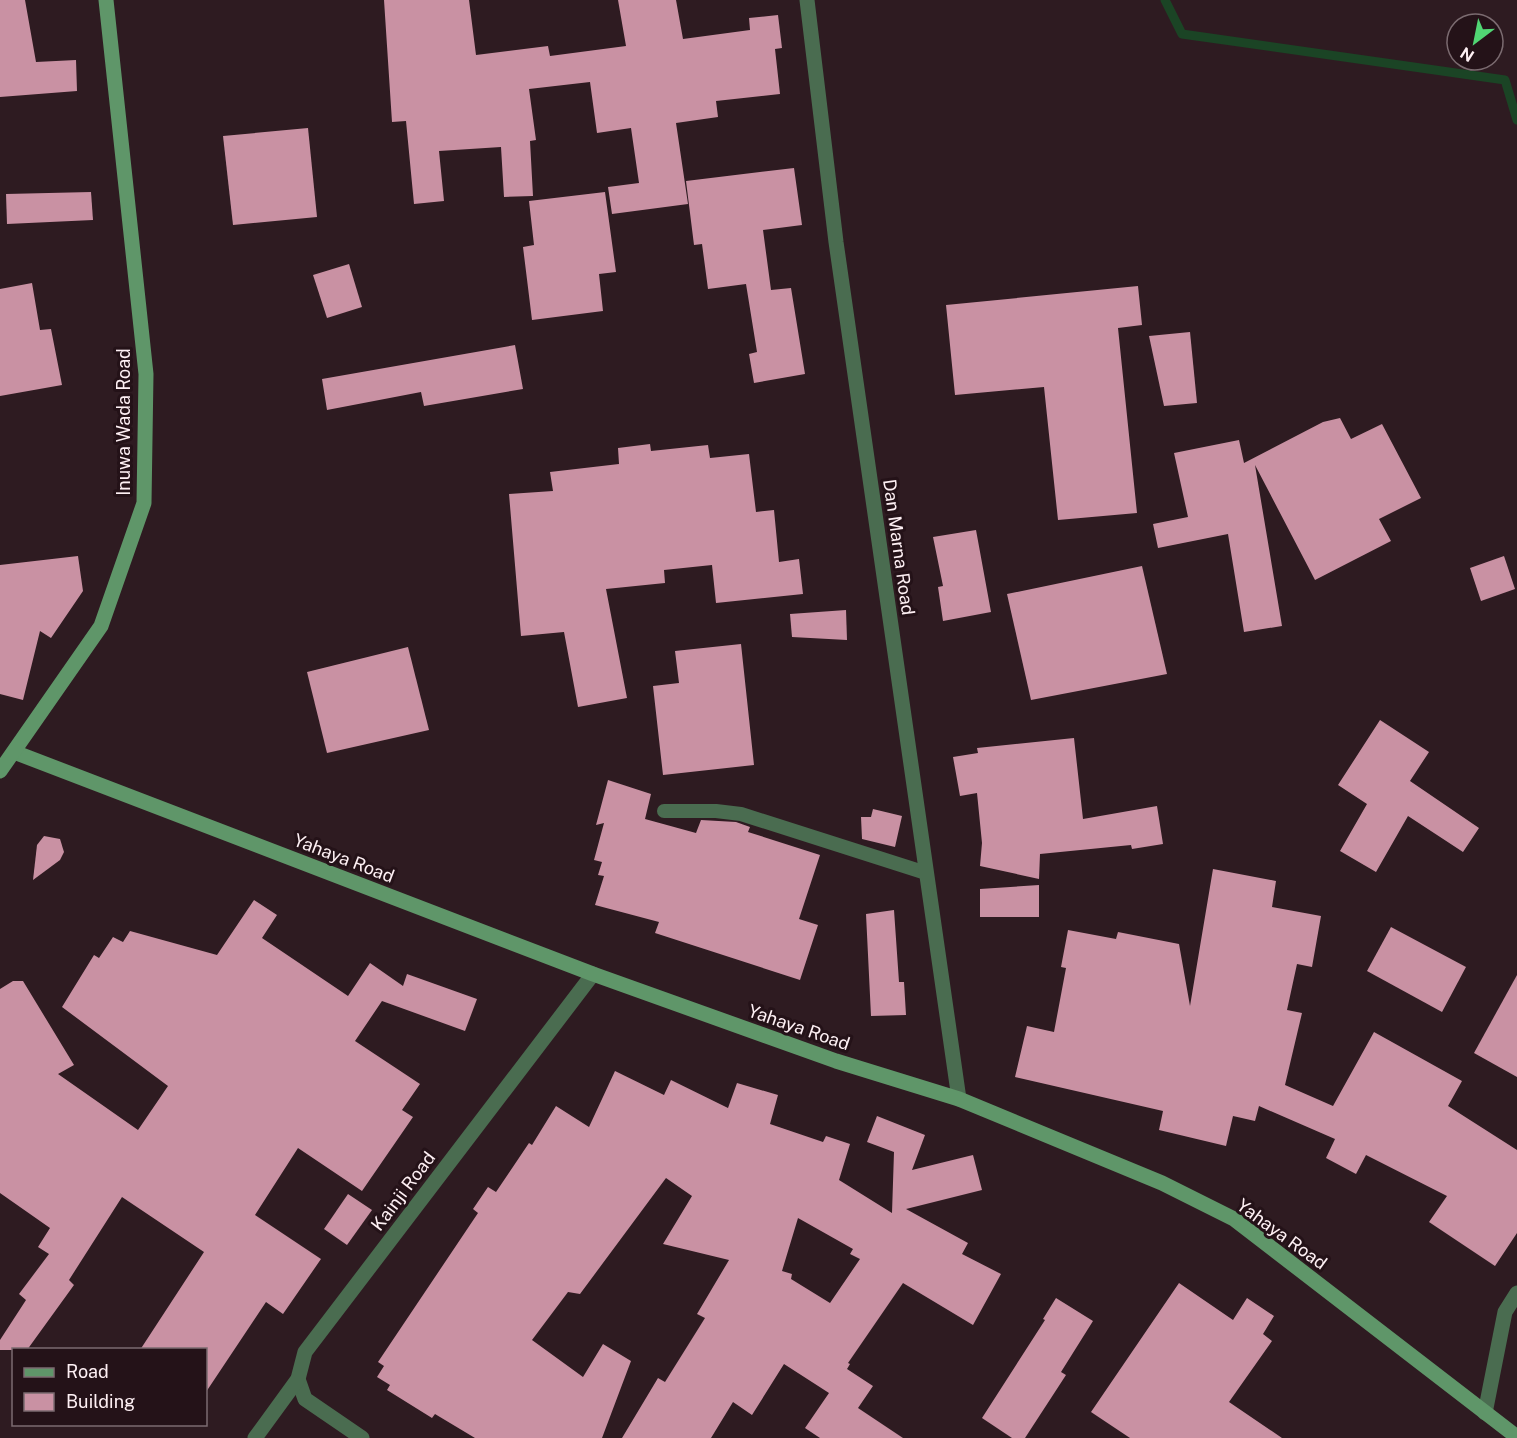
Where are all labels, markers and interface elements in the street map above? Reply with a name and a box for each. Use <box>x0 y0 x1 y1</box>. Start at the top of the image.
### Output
north arrow <box>1445 12 1505 72</box>
text: N <box>1457 43 1478 66</box>
street label: Inuwa Wada Road <box>113 348 134 496</box>
street label: Dan Marna Road <box>879 478 919 616</box>
street label: Yahaya Road <box>291 829 397 887</box>
street label: Yahaya Road <box>745 1000 853 1054</box>
street label: Kainji Road <box>367 1147 439 1235</box>
street label: Yahaya Road <box>1233 1194 1331 1274</box>
legend <box>12 1348 207 1426</box>
text: Road <box>66 1361 109 1382</box>
text: Building <box>66 1391 135 1412</box>

